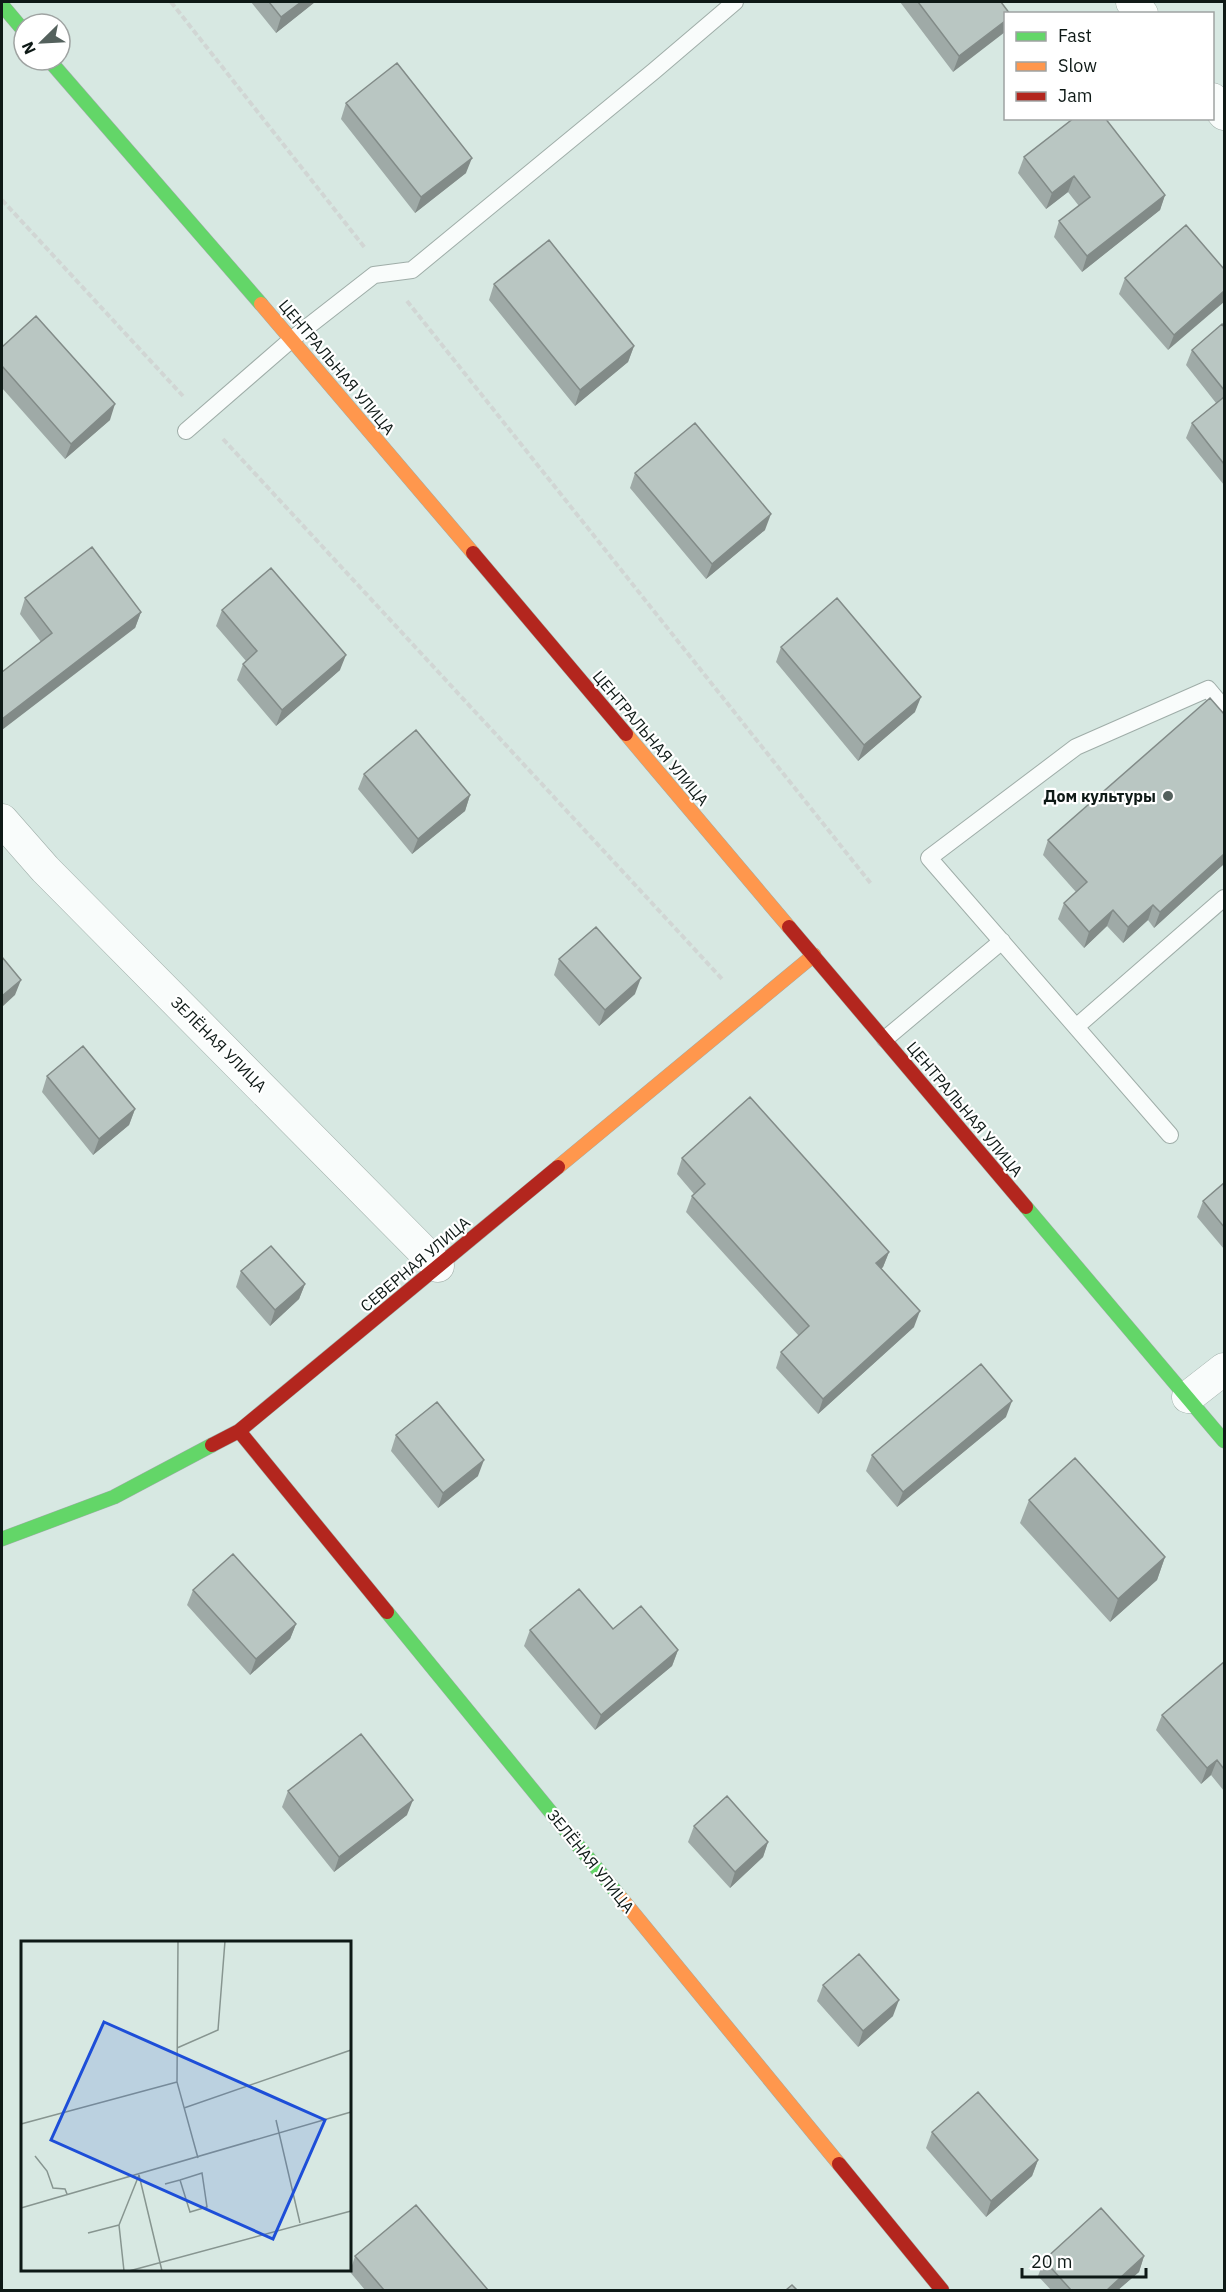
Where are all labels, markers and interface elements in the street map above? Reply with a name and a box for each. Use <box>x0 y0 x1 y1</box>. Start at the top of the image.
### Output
north arrow <box>12 12 72 72</box>
legend <box>1004 12 1214 120</box>
text: Fast <box>1058 24 1092 47</box>
text: N <box>17 39 40 57</box>
text: Slow <box>1058 54 1097 77</box>
text: Jam <box>1058 84 1093 107</box>
street label: ЦЕНТРАЛЬНАЯ УЛИЦА <box>275 295 399 439</box>
street label: ЦЕНТРАЛЬНАЯ УЛИЦА <box>589 666 713 810</box>
place label: Дом культуры <box>1044 786 1156 806</box>
marker: Дом культуры <box>1161 789 1175 803</box>
street label: ЗЕЛЁНАЯ УЛИЦА <box>167 992 271 1096</box>
street label: ЦЕНТРАЛЬНАЯ УЛИЦА <box>903 1037 1027 1181</box>
street label: СЕВЕРНАЯ УЛИЦА <box>356 1212 474 1316</box>
street label: ЗЕЛЁНАЯ УЛИЦА <box>543 1805 639 1917</box>
inset map <box>21 1941 351 2271</box>
scale bar <box>1022 2241 1146 2279</box>
text: 20 m <box>1031 2250 1073 2273</box>

